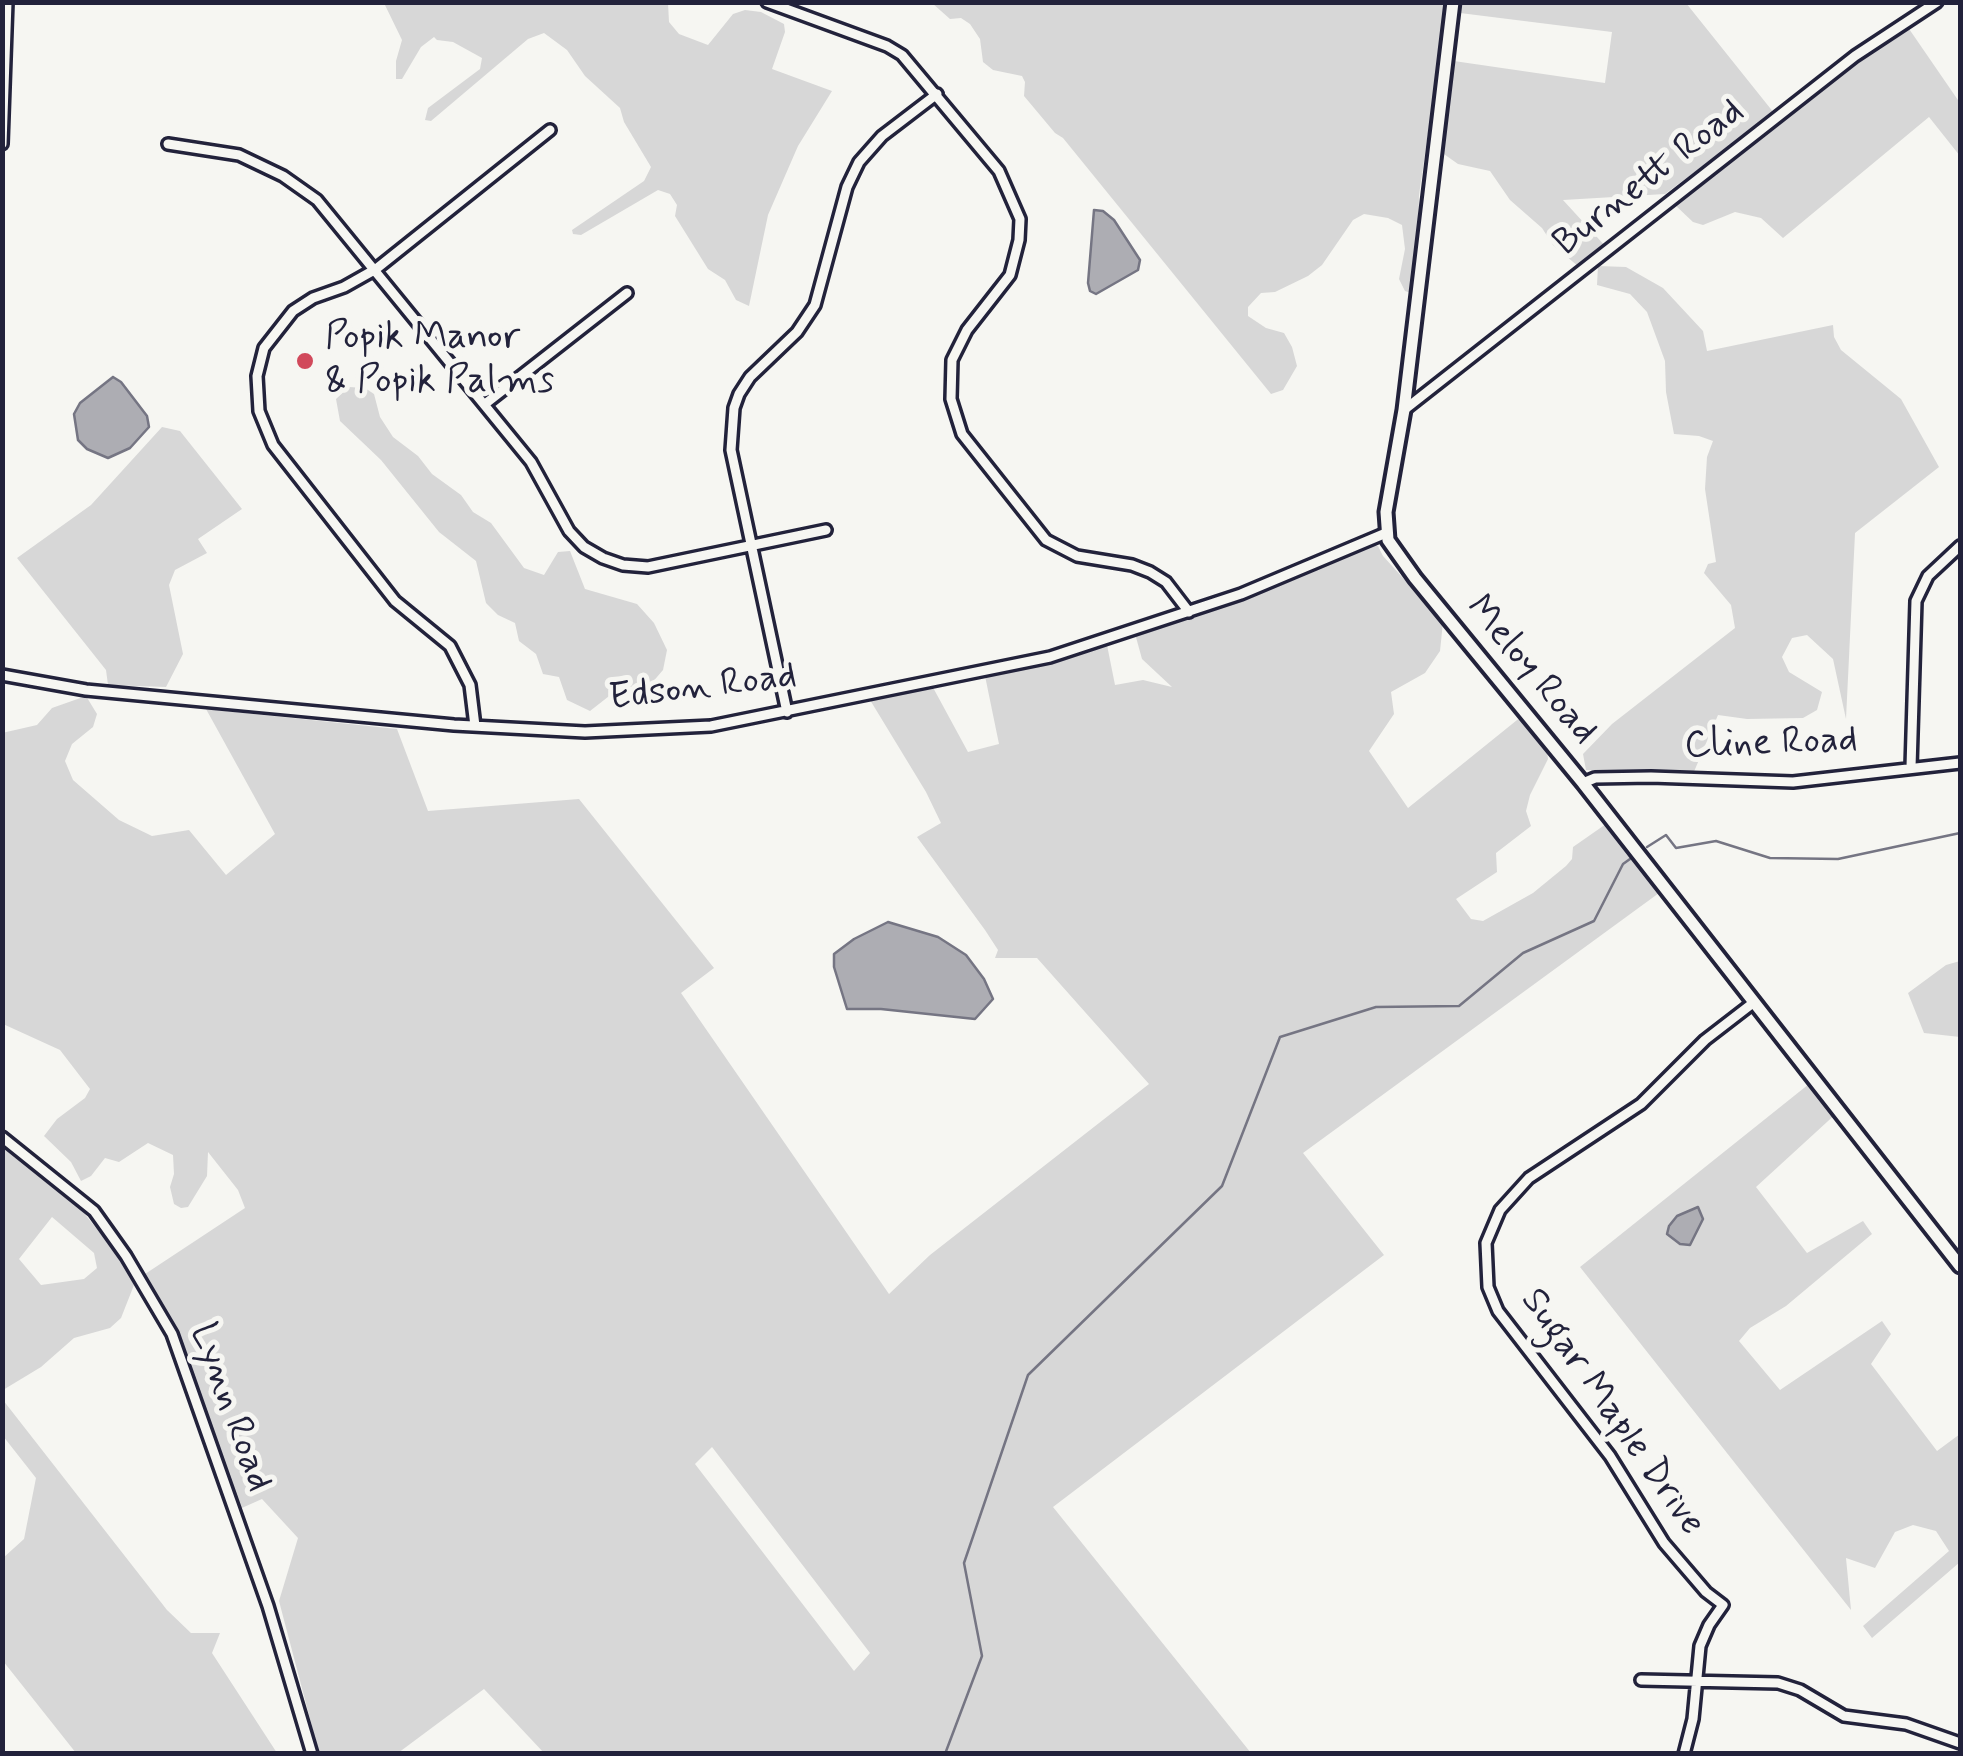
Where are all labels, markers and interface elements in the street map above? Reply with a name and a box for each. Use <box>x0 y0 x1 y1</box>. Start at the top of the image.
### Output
street label: Burnett Road <box>1546 90 1754 268</box>
place label: Popik Manor & Popik Palms <box>325 316 554 406</box>
marker: Popik Manor & Popik Palms <box>294 350 316 372</box>
street label: Meloy Road <box>1454 587 1606 755</box>
street label: Edson Road <box>607 655 799 723</box>
street label: Cline Road <box>1684 719 1858 771</box>
street label: Sugar Maple Drive <box>1509 1281 1713 1545</box>
street label: Lynn Road <box>178 1318 280 1498</box>

